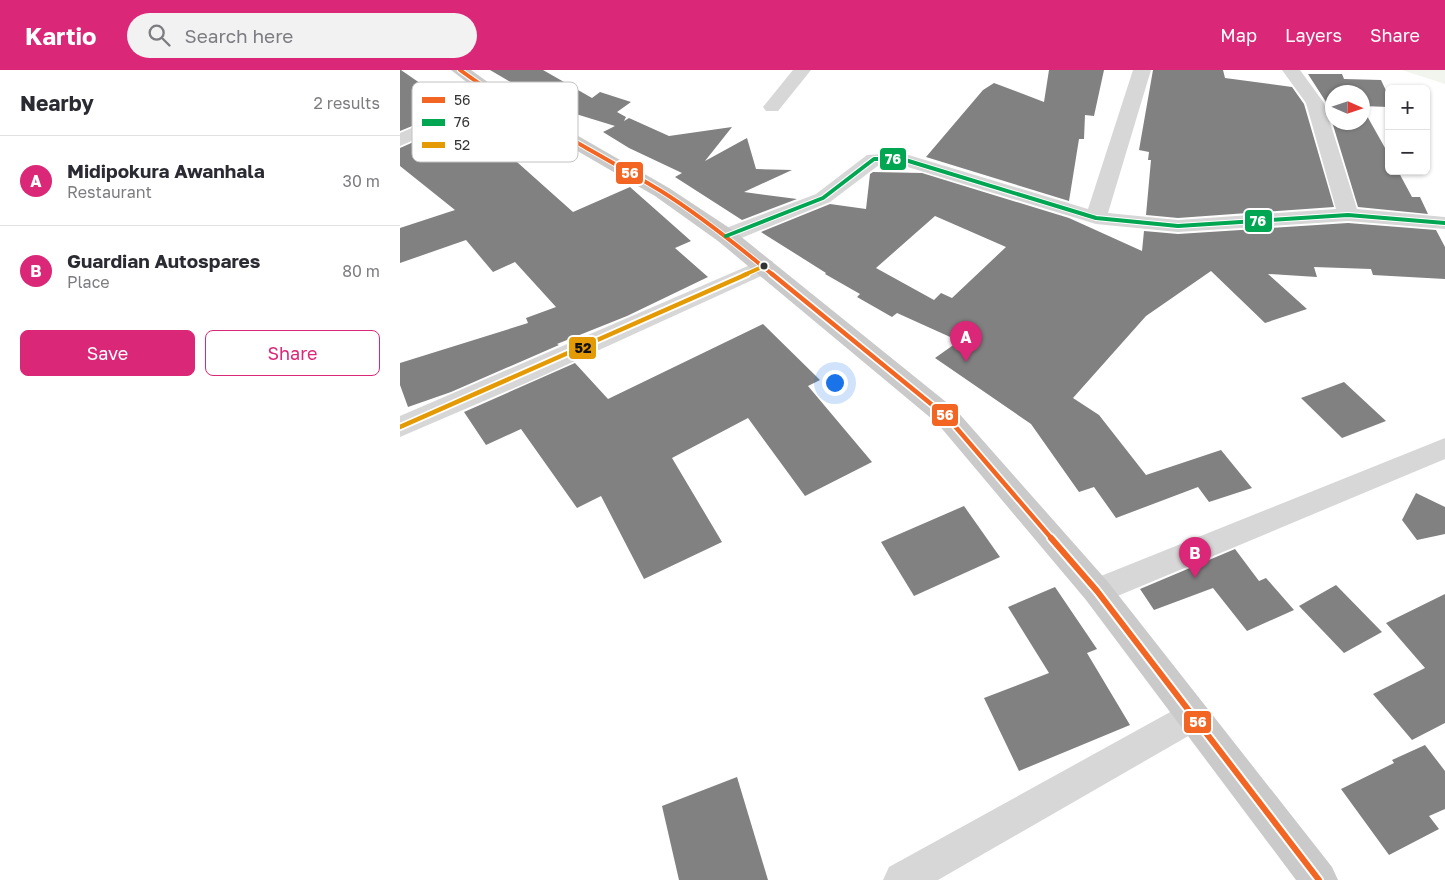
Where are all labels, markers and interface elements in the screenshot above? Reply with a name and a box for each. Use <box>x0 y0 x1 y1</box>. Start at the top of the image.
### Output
search box <box>127 13 477 58</box>
text: Kartio <box>25 21 97 50</box>
icon: search <box>145 21 173 49</box>
text: Search here <box>185 24 293 47</box>
text: Map <box>1220 24 1257 46</box>
text: Layers <box>1285 24 1342 46</box>
text: Share <box>1370 24 1420 46</box>
legend <box>412 82 578 162</box>
north arrow <box>1325 85 1370 130</box>
map controls <box>1385 85 1430 175</box>
button: + <box>1385 85 1430 130</box>
text: Nearby <box>20 90 94 116</box>
text: 56 <box>454 91 471 108</box>
text: 2 results <box>314 93 380 113</box>
text: 76 <box>454 113 470 130</box>
button: − <box>1385 130 1430 175</box>
text: 52 <box>454 136 470 153</box>
line badge: 76 <box>879 147 907 171</box>
text: 76 <box>885 150 901 167</box>
text: Midipokura Awanhala <box>67 159 265 182</box>
line badge: 56 <box>615 161 644 185</box>
text: 56 <box>621 164 639 181</box>
text: A <box>30 171 42 191</box>
text: 30 m <box>343 171 380 191</box>
text: Restaurant <box>67 182 152 202</box>
line badge: 76 <box>1244 209 1273 233</box>
text: 76 <box>1250 212 1266 229</box>
text: Guardian Autospares <box>67 249 260 272</box>
text: B <box>30 261 42 281</box>
text: 80 m <box>342 261 380 281</box>
unlabelled marker <box>759 261 769 271</box>
text: Place <box>67 272 110 292</box>
pin: A <box>950 321 982 362</box>
button: Save <box>20 330 195 376</box>
button: Share <box>205 330 380 376</box>
line badge: 52 <box>568 336 597 360</box>
text: 52 <box>574 339 592 356</box>
your location <box>822 370 848 396</box>
line badge: 56 <box>931 403 959 427</box>
text: 56 <box>936 406 954 423</box>
pin: B <box>1179 537 1211 578</box>
line badge: 56 <box>1183 710 1212 734</box>
text: 56 <box>1189 713 1207 730</box>

